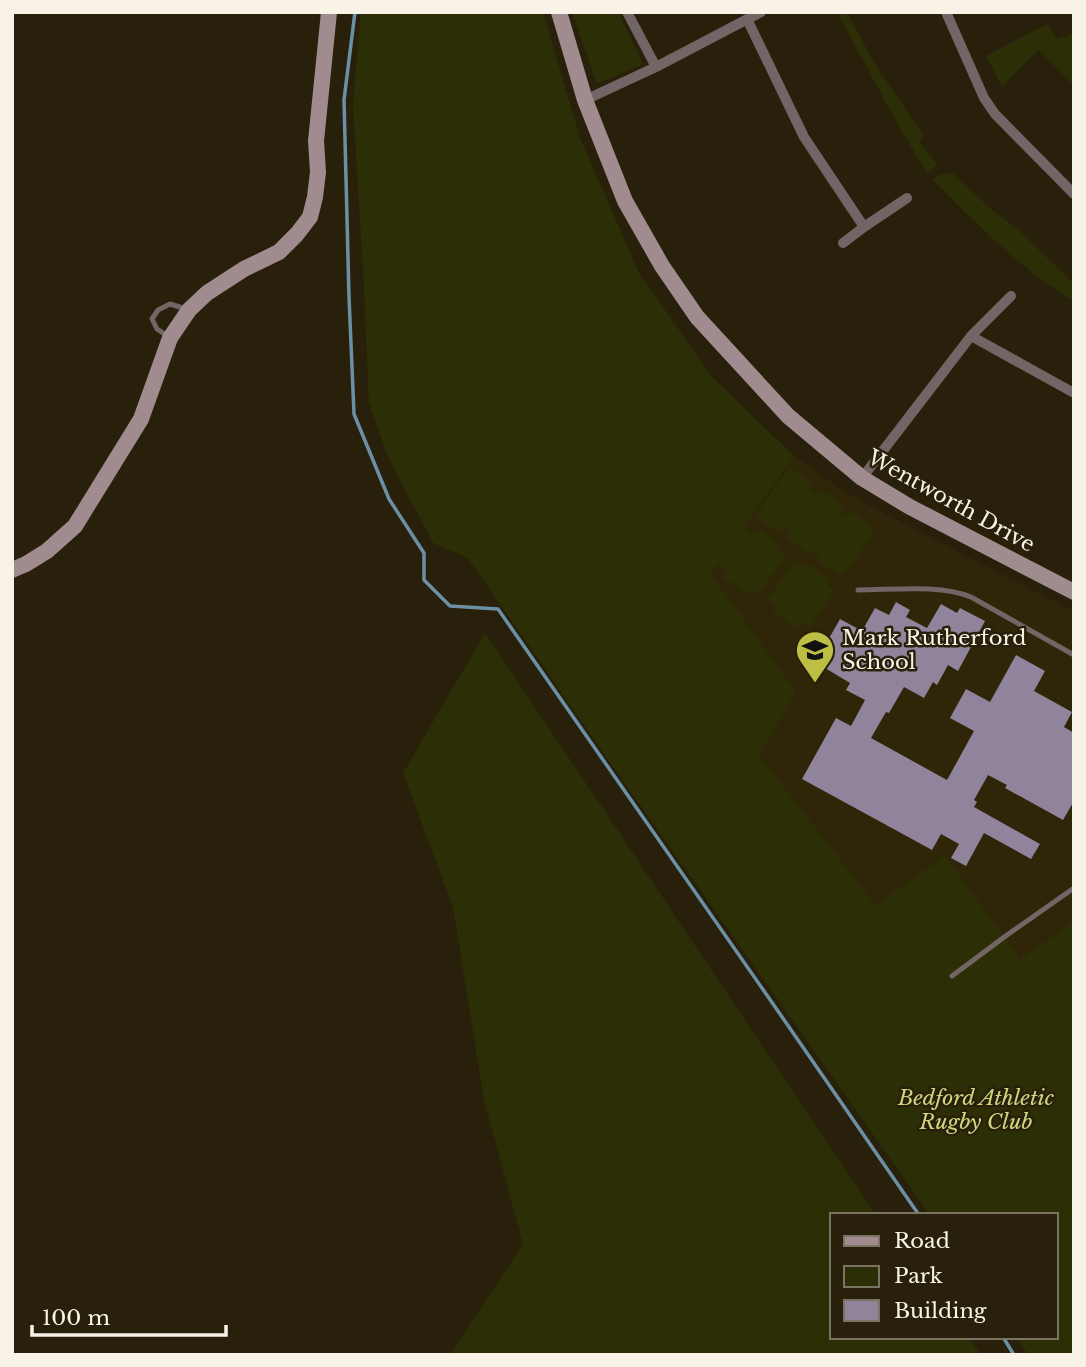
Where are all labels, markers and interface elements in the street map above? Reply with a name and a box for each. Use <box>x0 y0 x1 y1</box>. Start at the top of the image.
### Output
street label: Wentworth Drive <box>862 444 1039 558</box>
place label: Mark Rutherford School <box>842 625 1026 675</box>
school or university icon: Mark Rutherford School <box>794 629 836 684</box>
park label: Bedford Athletic Rugby Club <box>897 1085 1055 1135</box>
legend <box>830 1213 1058 1339</box>
text: Road <box>894 1228 950 1254</box>
text: Park <box>894 1263 943 1289</box>
scale bar <box>32 1294 226 1338</box>
text: Building <box>894 1298 987 1324</box>
text: 100 m <box>42 1305 110 1331</box>

